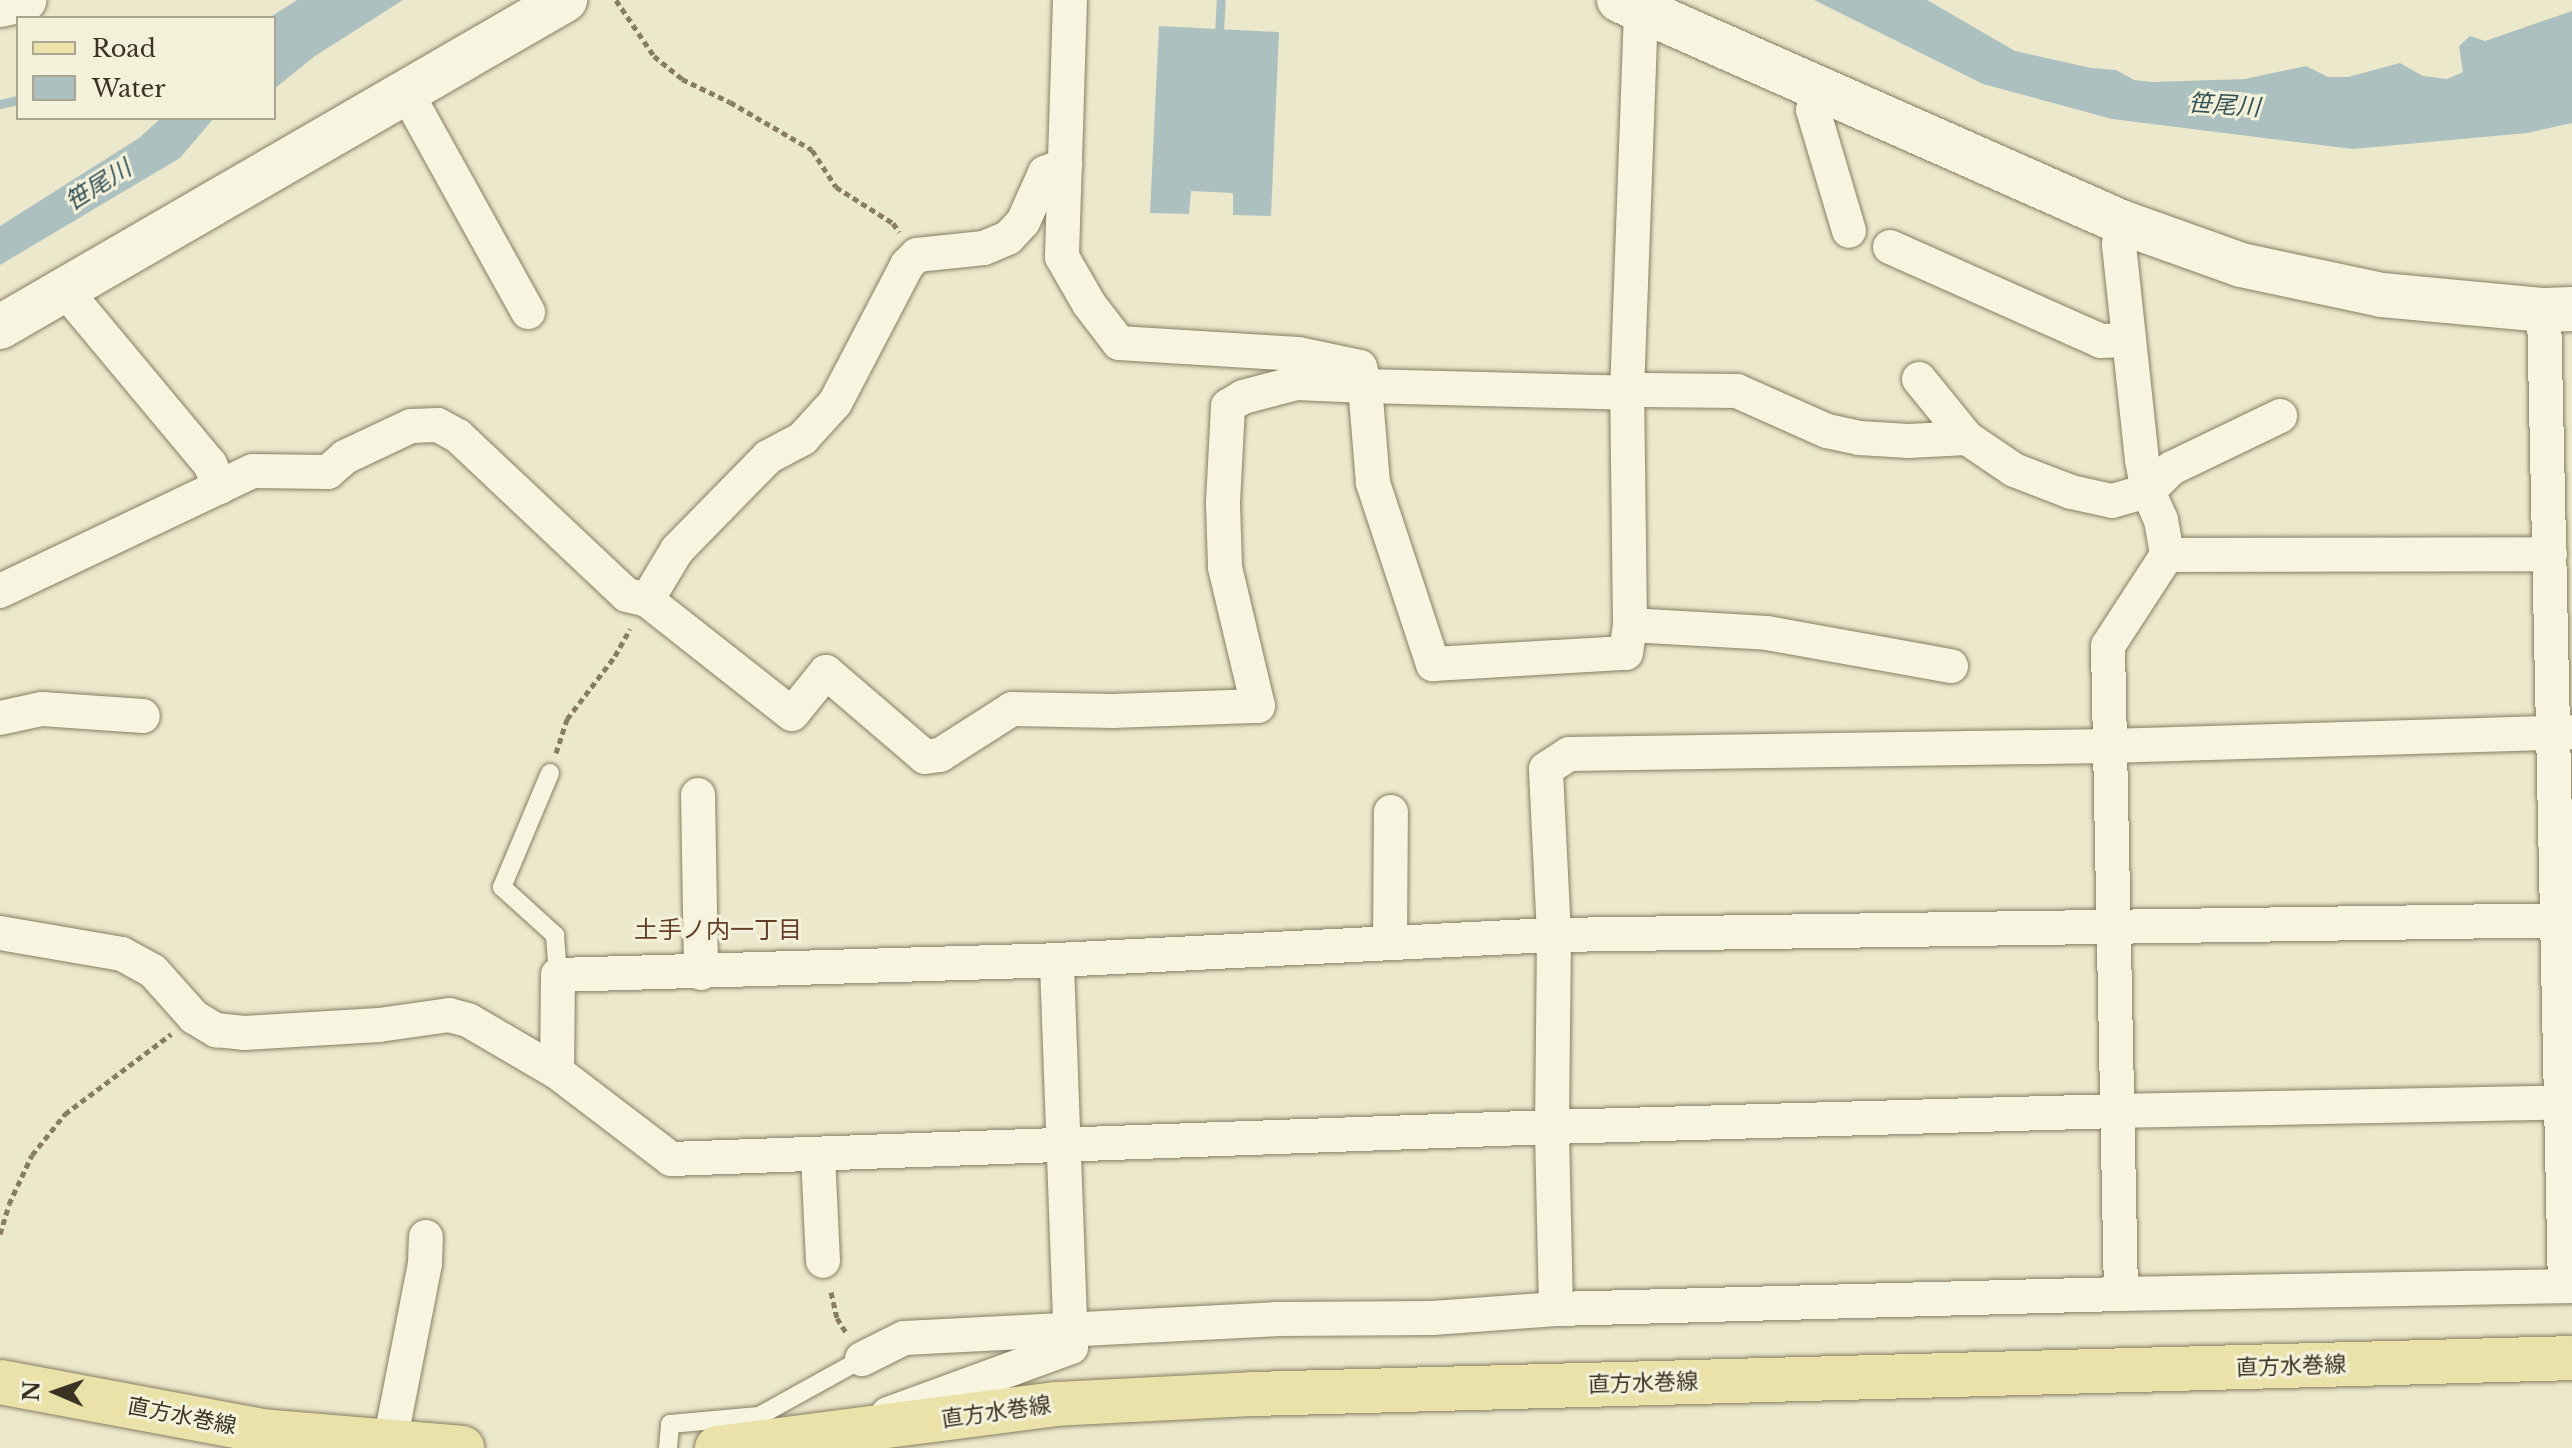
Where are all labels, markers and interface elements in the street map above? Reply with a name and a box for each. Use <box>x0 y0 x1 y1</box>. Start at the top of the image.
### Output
legend <box>16 16 276 120</box>
text: Road <box>92 34 156 63</box>
text: Water <box>92 74 166 103</box>
water label: 笹尾川 <box>2187 88 2261 122</box>
water label: 笹尾川 <box>60 154 136 216</box>
district label: 土手ノ内一丁目 <box>634 916 802 944</box>
street label: 直方水巻線 <box>2236 1351 2346 1381</box>
north arrow <box>16 1352 96 1432</box>
street label: 直方水巻線 <box>1588 1368 1698 1398</box>
text: N <box>18 1380 45 1402</box>
street label: 直方水巻線 <box>940 1391 1052 1433</box>
street label: 直方水巻線 <box>125 1393 239 1439</box>

